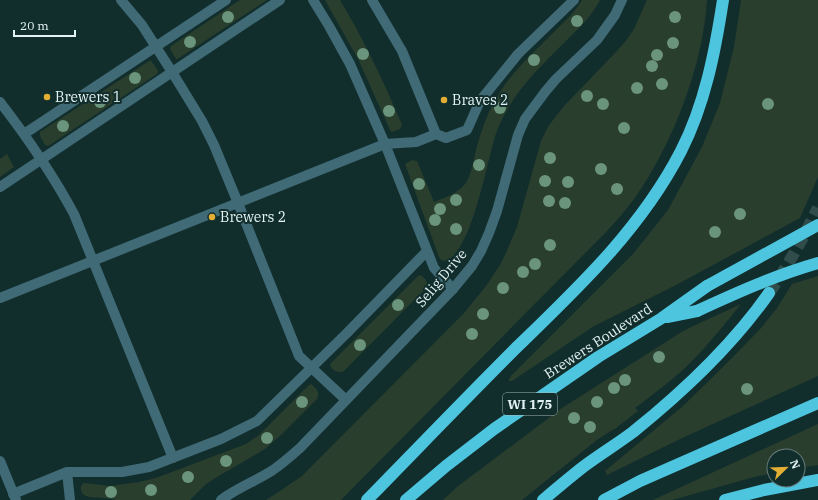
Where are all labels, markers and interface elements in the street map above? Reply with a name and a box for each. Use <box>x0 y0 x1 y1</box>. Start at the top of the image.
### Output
scale bar <box>14 12 75 38</box>
text: 20 m <box>20 18 49 33</box>
place label: Brewers 1 <box>55 88 121 106</box>
place label: Braves 2 <box>452 91 508 109</box>
marker: Brewers 1 <box>42 92 52 102</box>
marker: Braves 2 <box>439 95 449 105</box>
place label: Brewers 2 <box>220 208 286 226</box>
marker: Brewers 2 <box>207 212 217 222</box>
street label: Selig Drive <box>411 245 471 311</box>
street label: Brewers Boulevard <box>541 299 656 383</box>
road number: WI 175 <box>503 393 557 415</box>
north arrow <box>766 448 806 488</box>
text: N <box>787 457 803 471</box>

